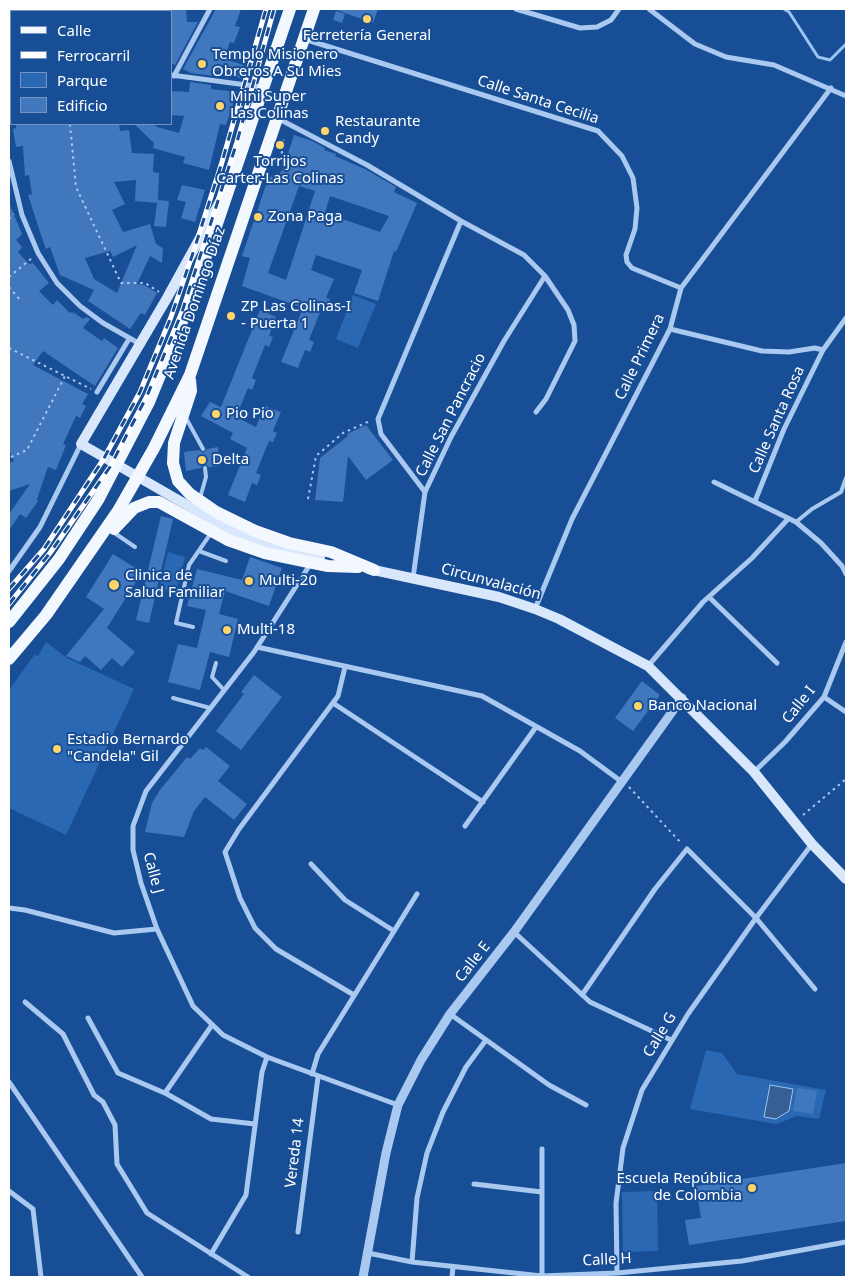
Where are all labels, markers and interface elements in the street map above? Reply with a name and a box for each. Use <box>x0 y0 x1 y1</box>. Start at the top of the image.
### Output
legend <box>10 10 172 125</box>
marker: Ferretería General <box>361 13 373 25</box>
text: Calle <box>57 20 91 40</box>
place label: Ferretería General <box>303 27 431 45</box>
text: Ferrocarril <box>57 45 130 65</box>
place label: Templo Misionero Obreros A Su Mies <box>212 46 341 81</box>
marker: Templo Misionero Obreros A Su Mies <box>196 58 208 70</box>
text: Parque <box>57 70 107 90</box>
street label: Calle Santa Cecilia <box>475 72 601 128</box>
place label: Mini Super Las Colinas <box>230 88 309 123</box>
text: Edificio <box>57 95 108 115</box>
marker: Mini Super Las Colinas <box>214 100 226 112</box>
place label: Restaurante Candy <box>335 113 421 148</box>
marker: Restaurante Candy <box>319 125 331 137</box>
marker: Torrijos Carter-Las Colinas <box>274 139 286 151</box>
place label: Torrijos Carter-Las Colinas <box>216 153 344 188</box>
place label: Zona Paga <box>268 208 342 226</box>
marker: Zona Paga <box>252 211 264 223</box>
street label: Avenida Domingo Díaz <box>160 224 230 382</box>
place label: ZP Las Colinas-I - Puerta 1 <box>241 298 351 333</box>
marker: ZP Las Colinas-I - Puerta 1 <box>225 310 237 322</box>
street label: Calle Primera <box>611 311 669 403</box>
street label: Calle San Pancracio <box>412 350 490 480</box>
street label: Calle Santa Rosa <box>745 364 809 476</box>
place label: Pio Pio <box>226 405 274 423</box>
marker: Pio Pio <box>210 408 222 420</box>
place label: Delta <box>212 451 249 469</box>
marker: Delta <box>196 454 208 466</box>
street label: Circunvalación <box>439 560 543 604</box>
place label: Clinica de Salud Familiar <box>125 567 224 602</box>
place label: Multi-20 <box>259 572 317 590</box>
marker: Multi-20 <box>243 575 255 587</box>
marker: Clinica de Salud Familiar <box>107 578 121 592</box>
place label: Multi-18 <box>237 621 295 639</box>
marker: Multi-18 <box>221 624 233 636</box>
street label: Calle I <box>779 682 819 728</box>
place label: Banco Nacional <box>648 697 757 715</box>
marker: Banco Nacional <box>632 700 644 712</box>
place label: Estadio Bernardo "Candela" Gil <box>67 731 189 766</box>
marker: Estadio Bernardo "Candela" Gil <box>51 743 63 755</box>
street label: Calle J <box>139 850 167 896</box>
street label: Calle E <box>452 938 494 986</box>
street label: Calle G <box>640 1009 680 1061</box>
street label: Vereda 14 <box>282 1117 308 1189</box>
place label: Escuela República de Colombia <box>616 1170 742 1205</box>
marker: Escuela República de Colombia <box>746 1182 758 1194</box>
street label: Calle H <box>582 1250 632 1270</box>

